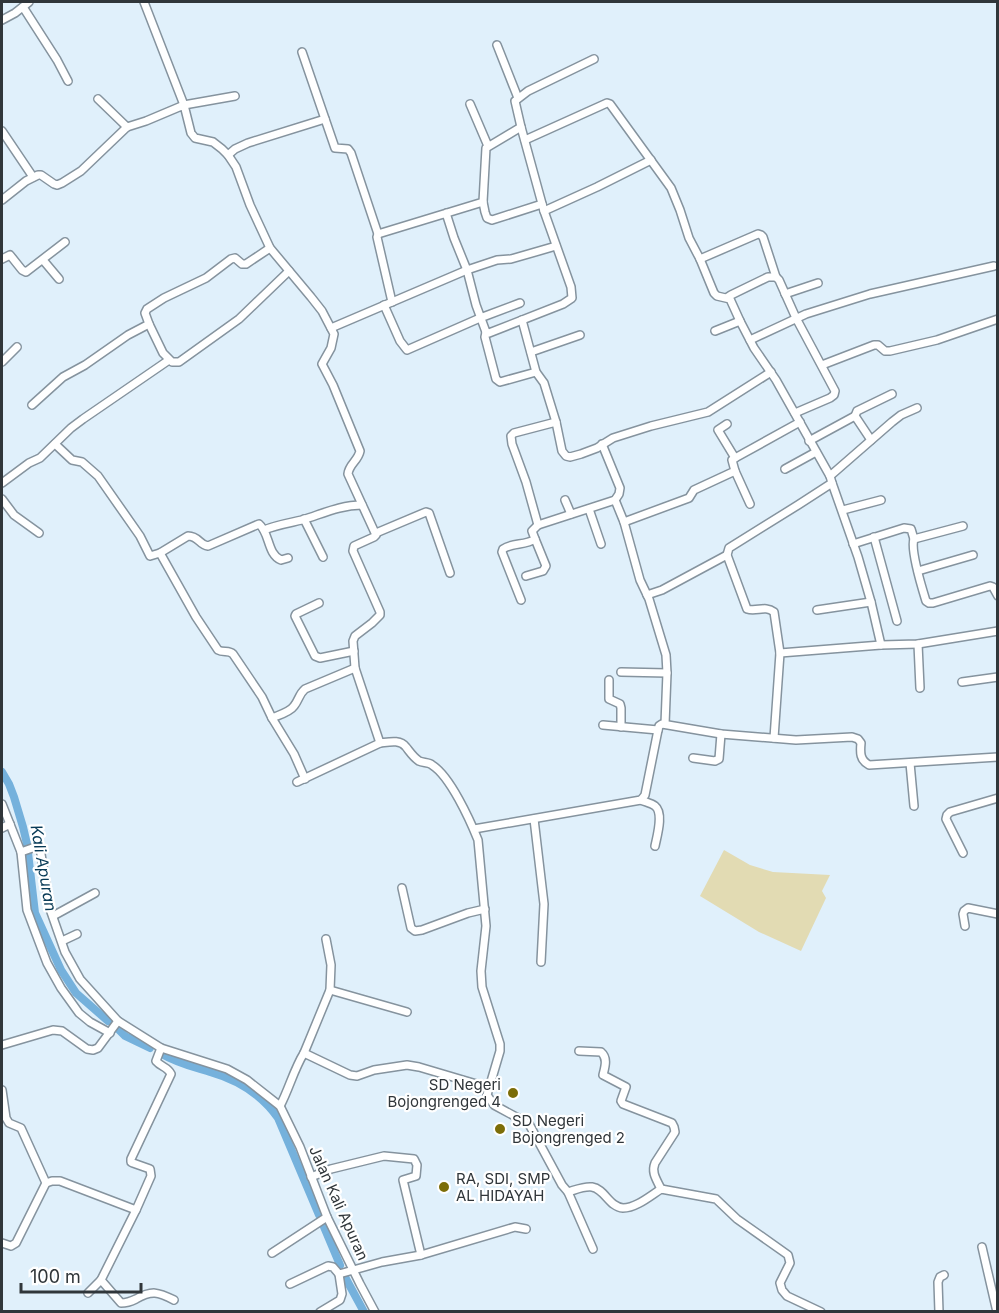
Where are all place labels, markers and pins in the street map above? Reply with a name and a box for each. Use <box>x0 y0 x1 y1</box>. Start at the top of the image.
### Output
place label: SD Negeri Bojongrenged 4 <box>387 1075 501 1111</box>
marker: SD Negeri Bojongrenged 4 <box>506 1086 520 1100</box>
place label: SD Negeri Bojongrenged 2 <box>512 1111 625 1147</box>
marker: SD Negeri Bojongrenged 2 <box>493 1122 507 1136</box>
place label: RA, SDI, SMP AL HIDAYAH <box>456 1169 550 1205</box>
marker: RA, SDI, SMP AL HIDAYAH <box>437 1180 451 1194</box>

